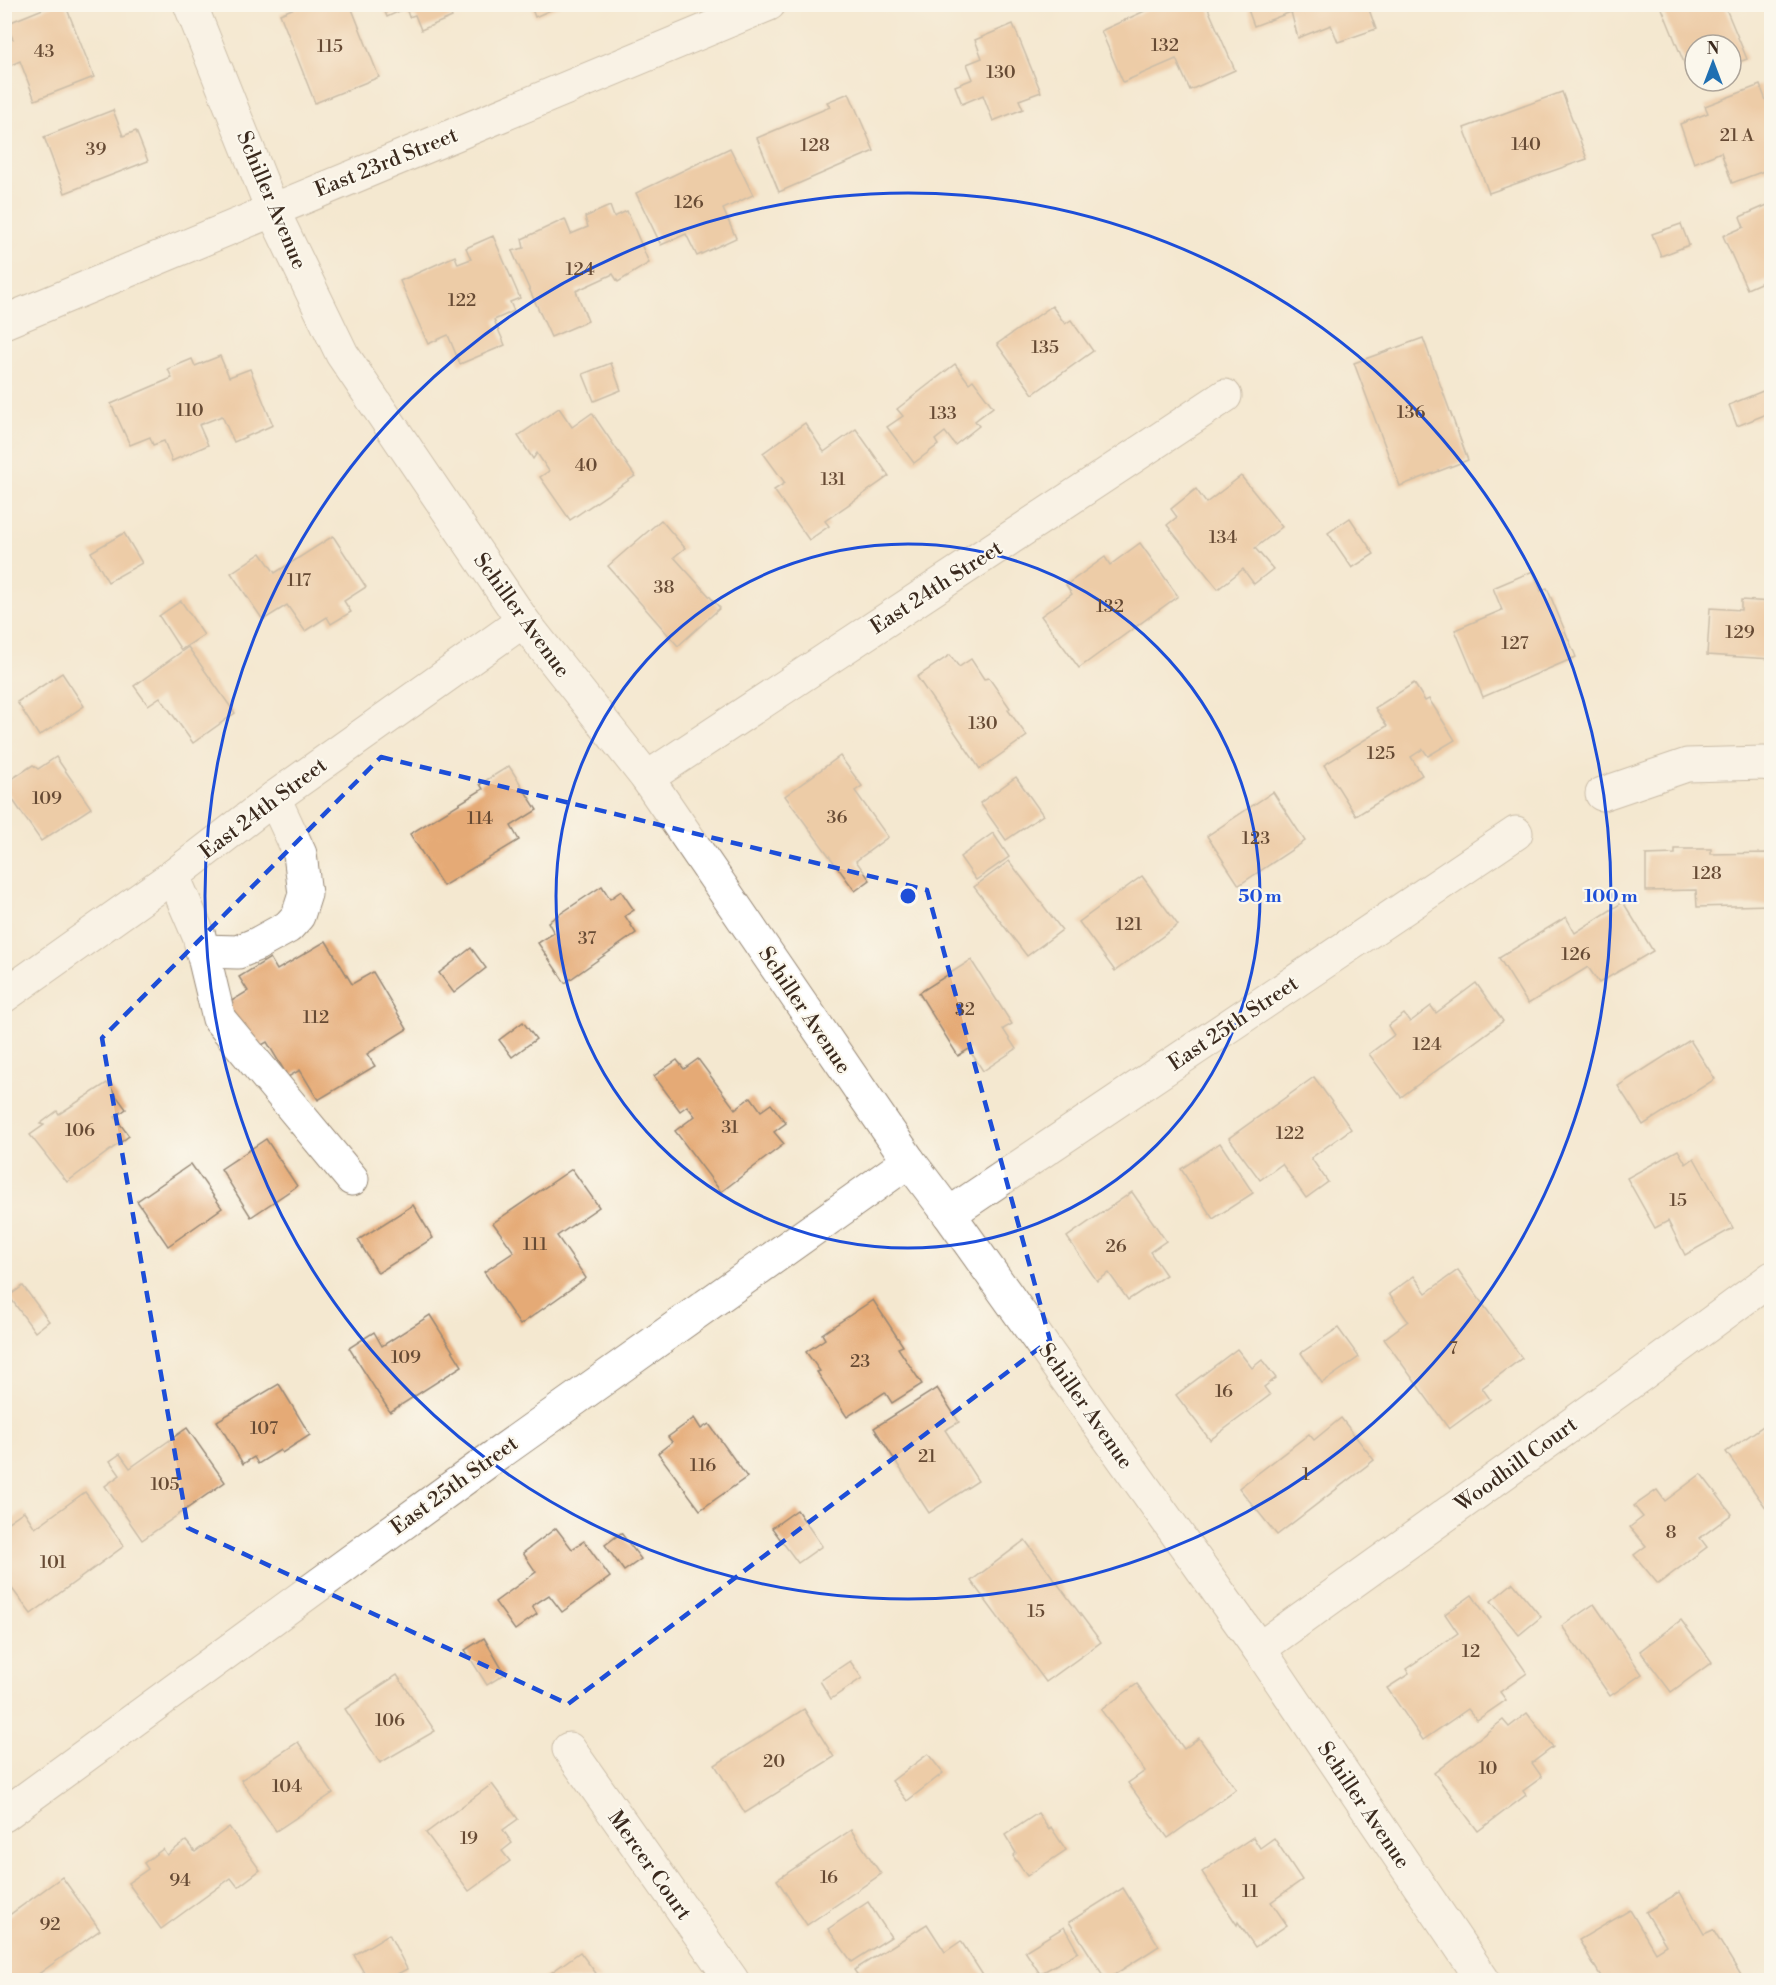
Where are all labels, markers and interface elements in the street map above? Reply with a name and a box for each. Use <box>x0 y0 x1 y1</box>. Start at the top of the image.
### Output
north arrow <box>1683 33 1743 93</box>
house number: 132 <box>1151 34 1179 57</box>
house number: 115 <box>317 35 343 58</box>
text: N <box>1707 39 1720 59</box>
house number: 43 <box>34 40 54 63</box>
house number: 130 <box>986 61 1016 84</box>
street label: East 23rd Street <box>311 122 462 203</box>
house number: 21 A <box>1720 124 1755 147</box>
street label: Schiller Avenue <box>230 127 312 273</box>
house number: 140 <box>1511 133 1541 156</box>
house number: 128 <box>800 134 830 157</box>
house number: 39 <box>86 138 107 161</box>
house number: 126 <box>674 191 704 214</box>
house number: 124 <box>565 258 595 281</box>
house number: 122 <box>448 289 476 312</box>
house number: 135 <box>1031 336 1059 359</box>
house number: 110 <box>176 399 204 422</box>
house number: 136 <box>1397 401 1425 424</box>
house number: 133 <box>929 402 957 425</box>
house number: 40 <box>575 454 597 477</box>
house number: 131 <box>820 468 846 491</box>
house number: 134 <box>1209 526 1238 549</box>
street label: East 24th Street <box>866 535 1008 640</box>
street label: Schiller Avenue <box>467 548 575 683</box>
house number: 117 <box>287 569 311 592</box>
house number: 38 <box>654 576 674 599</box>
house number: 132 <box>1096 595 1124 618</box>
house number: 129 <box>1725 621 1755 644</box>
house number: 127 <box>1501 632 1529 655</box>
house number: 130 <box>968 712 998 735</box>
house number: 125 <box>1367 742 1395 765</box>
street label: East 24th Street <box>195 752 333 865</box>
house number: 109 <box>32 787 62 810</box>
house number: 36 <box>827 806 848 829</box>
house number: 114 <box>467 807 493 830</box>
house number: 123 <box>1242 827 1270 850</box>
house number: 128 <box>1692 862 1722 885</box>
text: 50 m <box>1238 885 1282 908</box>
text: 100 m <box>1584 885 1638 908</box>
centre of rings <box>898 886 918 906</box>
house number: 121 <box>1116 913 1142 936</box>
house number: 37 <box>578 927 596 950</box>
street label: Schiller Avenue <box>752 942 856 1079</box>
house number: 126 <box>1561 943 1591 966</box>
street label: East 25th Street <box>1164 970 1304 1077</box>
house number: 32 <box>955 998 975 1021</box>
house number: 112 <box>303 1006 329 1029</box>
house number: 124 <box>1412 1033 1442 1056</box>
house number: 31 <box>721 1116 739 1139</box>
house number: 106 <box>65 1119 95 1142</box>
house number: 122 <box>1276 1122 1304 1145</box>
house number: 15 <box>1669 1189 1687 1212</box>
house number: 111 <box>523 1233 547 1256</box>
house number: 26 <box>1105 1235 1127 1258</box>
house number: 7 <box>1448 1337 1458 1360</box>
street label: Schiller Avenue <box>1032 1339 1138 1474</box>
house number: 109 <box>391 1346 421 1369</box>
house number: 23 <box>850 1350 870 1373</box>
house number: 16 <box>1215 1380 1233 1403</box>
street label: Woodhill Court <box>1450 1411 1583 1518</box>
house number: 107 <box>250 1417 278 1440</box>
street label: East 25th Street <box>386 1430 524 1541</box>
house number: 21 <box>918 1445 936 1468</box>
house number: 116 <box>690 1454 716 1477</box>
house number: 1 <box>1302 1463 1310 1486</box>
house number: 105 <box>150 1473 180 1496</box>
house number: 8 <box>1665 1521 1677 1544</box>
house number: 101 <box>40 1551 66 1574</box>
house number: 15 <box>1027 1600 1045 1623</box>
house number: 12 <box>1462 1640 1480 1663</box>
house number: 106 <box>375 1709 405 1732</box>
street label: Schiller Avenue <box>1311 1737 1415 1874</box>
house number: 20 <box>763 1750 785 1773</box>
house number: 10 <box>1478 1757 1498 1780</box>
house number: 104 <box>272 1775 302 1798</box>
street label: Mercer Court <box>602 1806 697 1926</box>
house number: 19 <box>460 1827 478 1850</box>
house number: 16 <box>820 1866 838 1889</box>
house number: 94 <box>169 1869 191 1892</box>
house number: 11 <box>1242 1880 1258 1903</box>
house number: 92 <box>39 1913 61 1936</box>

